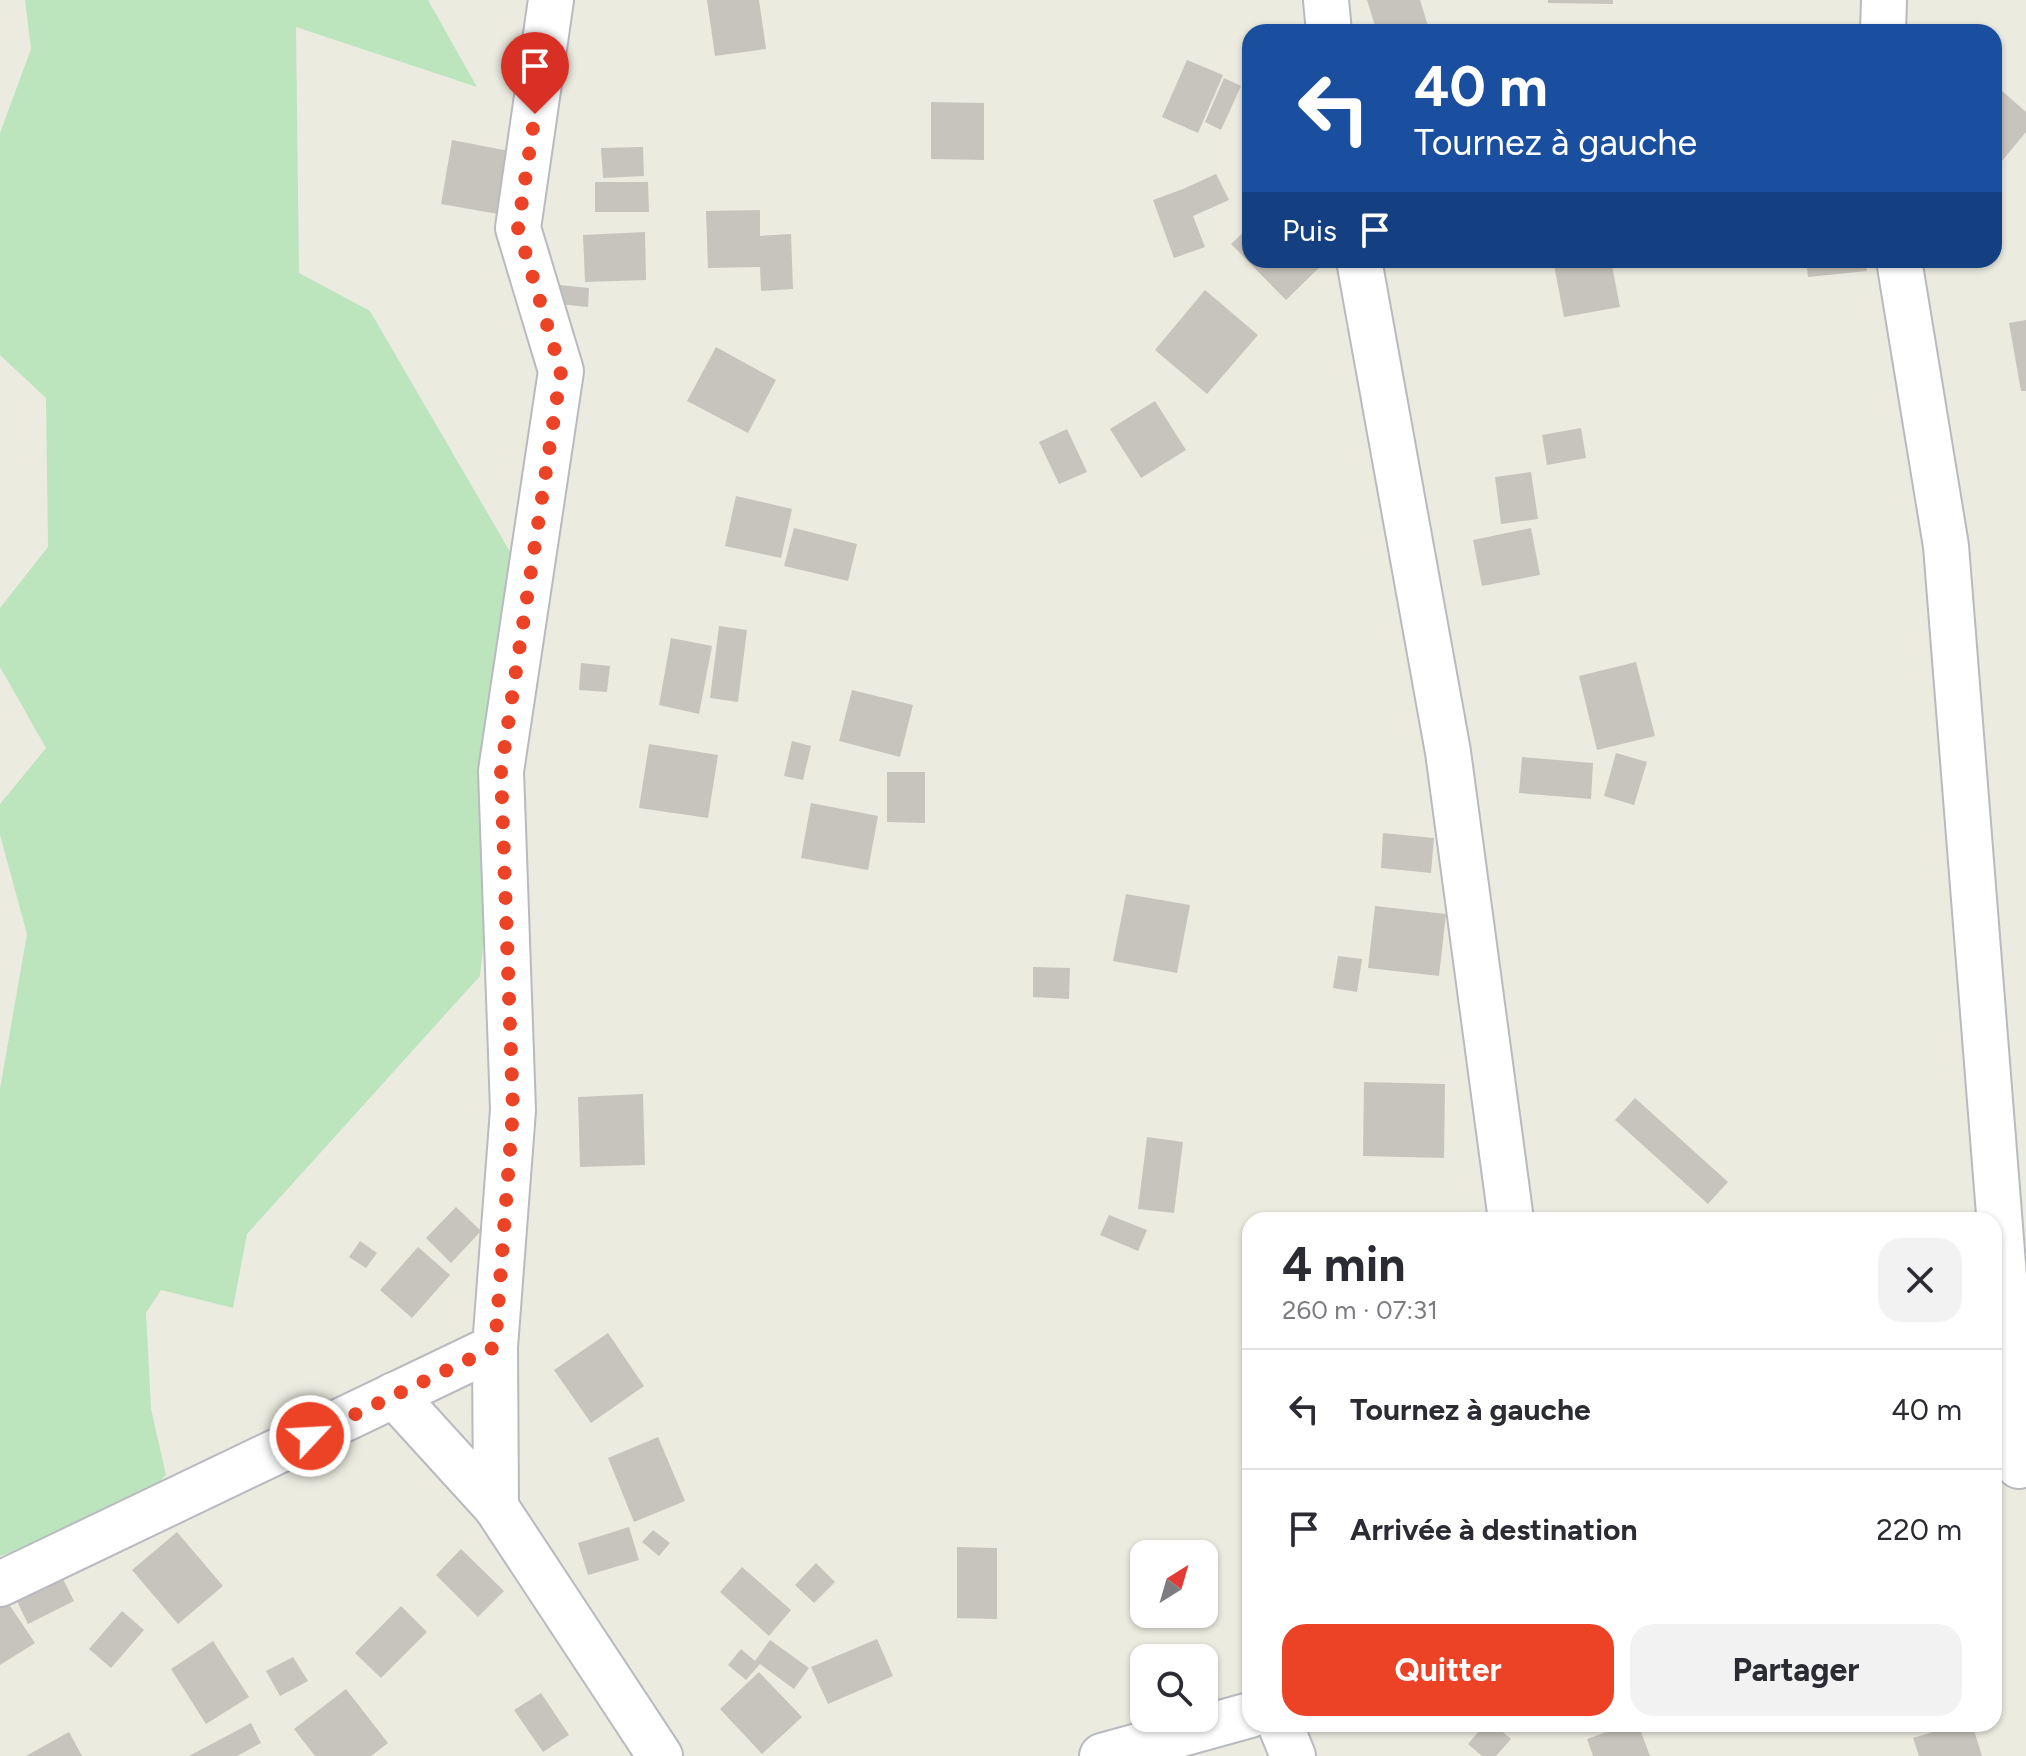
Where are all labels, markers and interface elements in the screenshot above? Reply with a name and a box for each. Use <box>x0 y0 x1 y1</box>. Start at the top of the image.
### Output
pin <box>501 32 569 114</box>
icon: arrive <box>513 44 557 88</box>
text: 40 m <box>1414 53 1548 120</box>
icon: left <box>1282 56 1386 160</box>
text: Tournez à gauche <box>1414 121 1697 164</box>
icon: arrive <box>1353 208 1397 252</box>
text: Puis <box>1282 212 1337 249</box>
text: 4 min <box>1282 1235 1406 1293</box>
button: close <box>1878 1238 1962 1322</box>
text: 260 m · 07:31 <box>1282 1294 1438 1326</box>
icon: left <box>1282 1387 1326 1431</box>
text: Tournez à gauche <box>1350 1391 1591 1428</box>
text: 40 m <box>1891 1391 1962 1428</box>
position arrow <box>268 1394 352 1478</box>
icon: arrive <box>1282 1507 1326 1551</box>
text: Arrivée à destination <box>1350 1511 1637 1548</box>
text: 220 m <box>1876 1511 1962 1548</box>
north arrow <box>1130 1540 1218 1628</box>
map controls <box>1130 1540 1218 1732</box>
button: Quitter <box>1282 1624 1614 1716</box>
button: Partager <box>1630 1624 1962 1716</box>
button: search <box>1130 1644 1218 1732</box>

